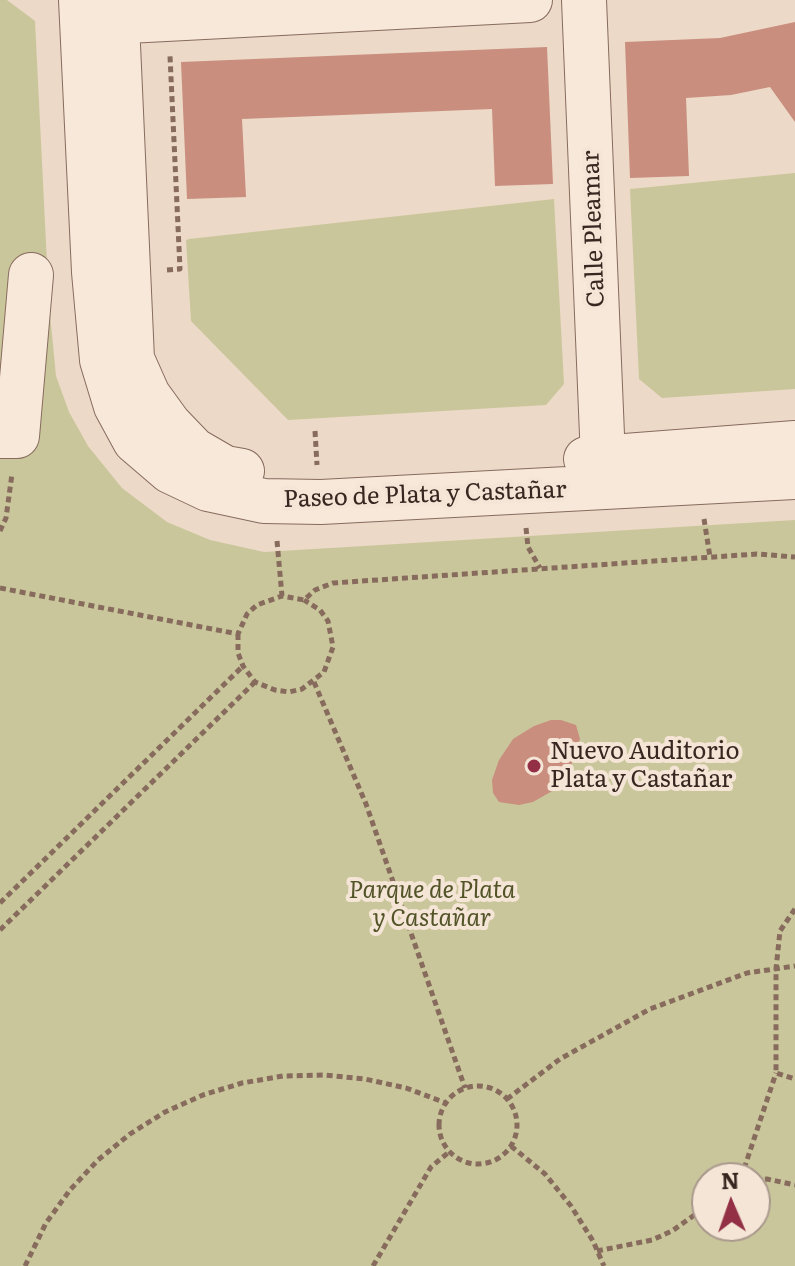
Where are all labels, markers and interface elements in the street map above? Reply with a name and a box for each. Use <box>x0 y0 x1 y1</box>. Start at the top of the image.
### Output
street label: Calle Pleamar <box>577 150 611 308</box>
street label: Paseo de Plata y Castañar <box>283 476 567 514</box>
place label: Nuevo Auditorio Plata y Castañar <box>550 738 740 794</box>
marker: Nuevo Auditorio Plata y Castañar <box>525 757 543 775</box>
park label: Parque de Plata y Castañar <box>349 877 515 933</box>
north arrow <box>691 1162 771 1242</box>
text: N <box>720 1163 740 1196</box>

